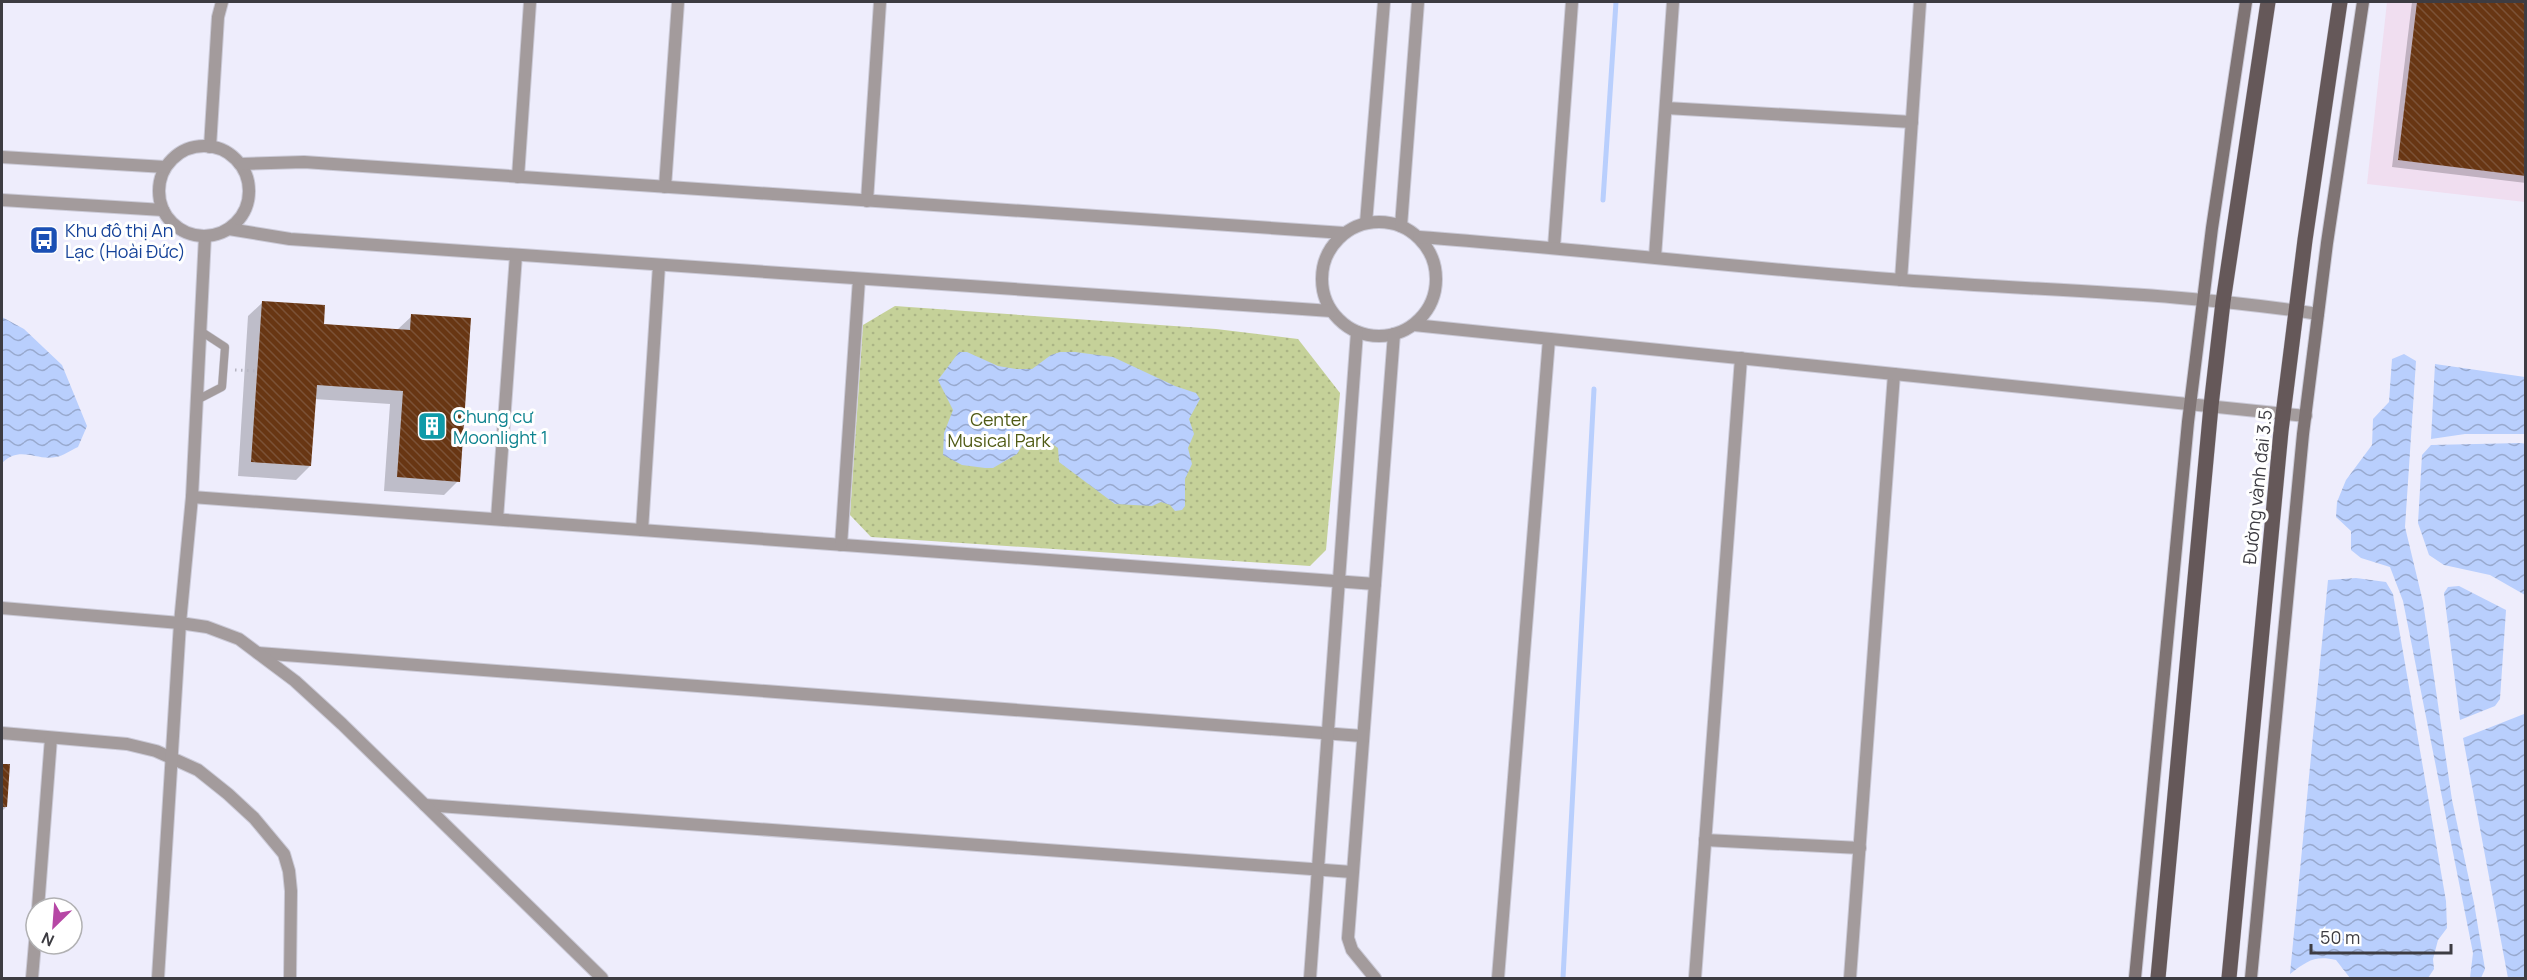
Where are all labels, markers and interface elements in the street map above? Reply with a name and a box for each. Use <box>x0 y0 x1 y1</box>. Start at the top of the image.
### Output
place label: Khu đô thị An Lạc (Hoài Đức) <box>65 218 186 263</box>
bus stop icon: Khu đô thị An Lạc (Hoài Đức) <box>28 224 60 256</box>
place label: Chung cư Moonlight 1 <box>453 404 548 449</box>
park label: Center Musical Park <box>947 407 1052 452</box>
street label: Đường vành đai 3.5 <box>2237 408 2277 566</box>
building icon: Chung cư Moonlight 1 <box>416 410 448 442</box>
north arrow <box>24 896 84 956</box>
scale bar <box>2311 917 2450 955</box>
text: 50 m <box>2320 925 2360 949</box>
text: N <box>38 927 58 952</box>

